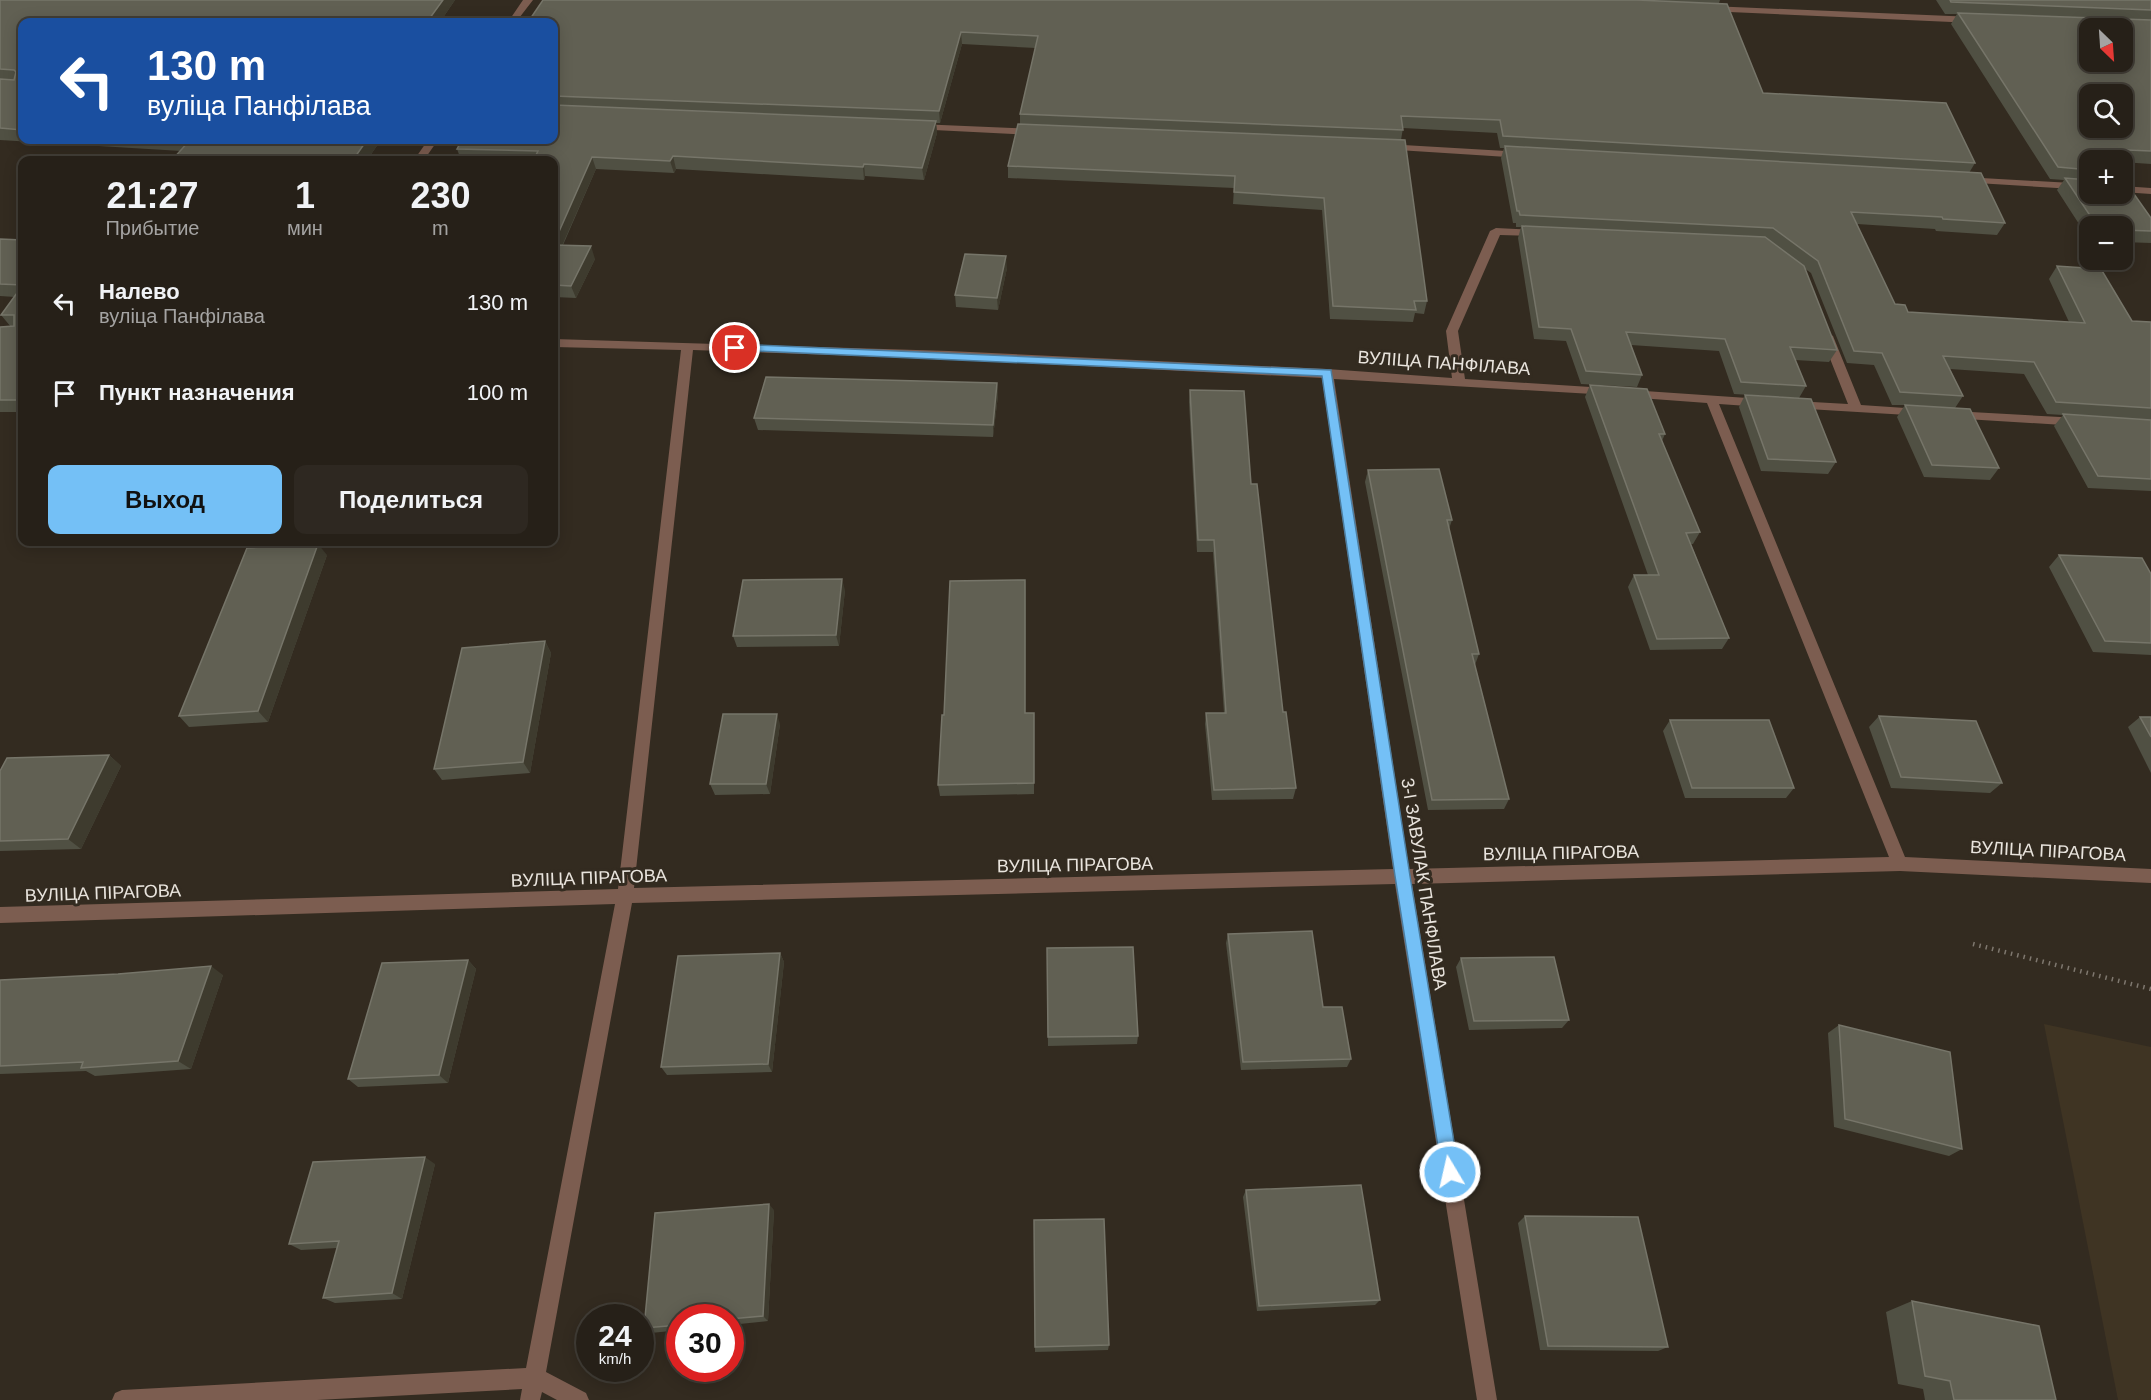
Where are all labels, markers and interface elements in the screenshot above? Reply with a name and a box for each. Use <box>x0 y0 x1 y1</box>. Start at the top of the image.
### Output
north arrow <box>2079 18 2133 72</box>
map controls <box>2079 18 2133 270</box>
icon: left <box>48 42 126 120</box>
text: 130 m <box>147 42 266 89</box>
button: search <box>2079 84 2133 138</box>
text: вуліца Панфілава <box>147 91 371 121</box>
button: + <box>2079 150 2133 204</box>
text: 21:27 <box>106 175 199 216</box>
text: 1 <box>295 175 315 216</box>
text: 230 <box>410 175 470 216</box>
button: − <box>2079 216 2133 270</box>
text: Прибытие <box>105 217 199 239</box>
text: мин <box>287 217 323 239</box>
text: m <box>432 217 449 239</box>
text: Налево <box>99 279 180 304</box>
icon: left <box>48 287 81 320</box>
text: 130 m <box>467 290 528 315</box>
text: вуліца Панфілава <box>99 305 265 327</box>
pin <box>709 322 760 373</box>
icon: arrive <box>718 331 751 364</box>
street label: ВУЛІЦА ПАНФІЛАВА <box>1357 347 1531 379</box>
icon: arrive <box>48 377 81 410</box>
text: Пункт назначения <box>99 380 295 405</box>
text: 100 m <box>467 380 528 405</box>
button: Выход <box>48 465 282 534</box>
button: Поделиться <box>294 465 528 534</box>
street label: 3-І ЗАВУЛАК ПАНФІЛАВА <box>1397 777 1451 991</box>
street label: ВУЛІЦА ПІРАГОВА <box>1969 837 2127 865</box>
street label: ВУЛІЦА ПІРАГОВА <box>1483 842 1639 864</box>
street label: ВУЛІЦА ПІРАГОВА <box>997 854 1153 876</box>
street label: ВУЛІЦА ПІРАГОВА <box>511 865 667 891</box>
street label: ВУЛІЦА ПІРАГОВА <box>25 880 181 906</box>
position arrow <box>1418 1140 1482 1204</box>
speed limit sign: 30 <box>666 1304 744 1382</box>
text: 24 <box>598 1319 632 1352</box>
text: km/h <box>599 1350 631 1367</box>

